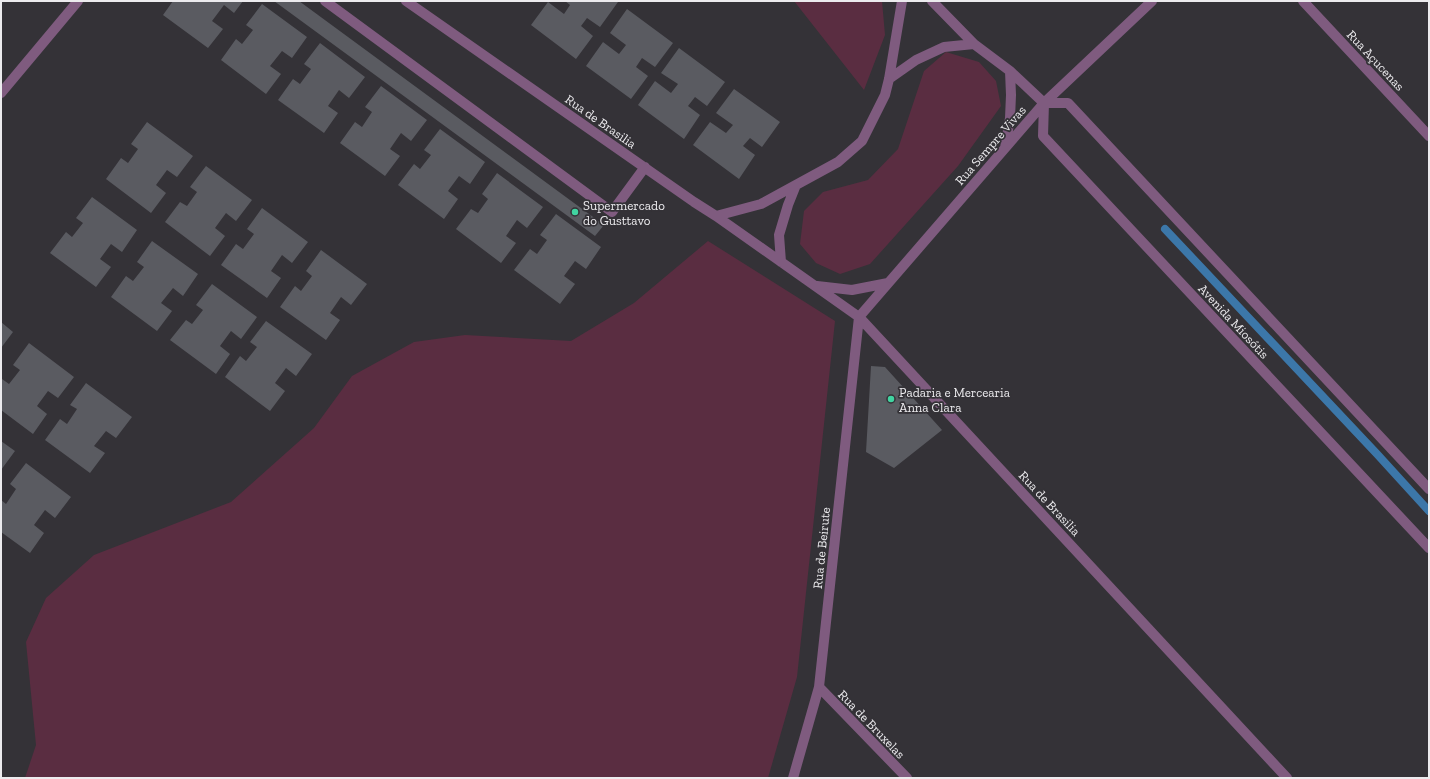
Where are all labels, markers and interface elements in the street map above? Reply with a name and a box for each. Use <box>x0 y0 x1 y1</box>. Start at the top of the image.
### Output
street label: Rua Açucenas <box>1344 27 1408 94</box>
street label: Rua de Brasilia <box>562 91 640 152</box>
street label: Rua Sempre Vivas <box>952 102 1029 188</box>
place label: Supermercado do Gusttavo <box>583 198 665 228</box>
marker: Supermercado do Gusttavo <box>570 207 580 217</box>
street label: Avenida Miosótis <box>1195 281 1272 362</box>
place label: Padaria e Mercearia Anna Clara <box>899 385 1011 415</box>
marker: Padaria e Mercearia Anna Clara <box>886 394 896 404</box>
street label: Rua de Brasilia <box>1016 468 1084 539</box>
street label: Rua de Beirute <box>810 506 833 590</box>
street label: Rua de Bruxelas <box>835 687 908 762</box>

